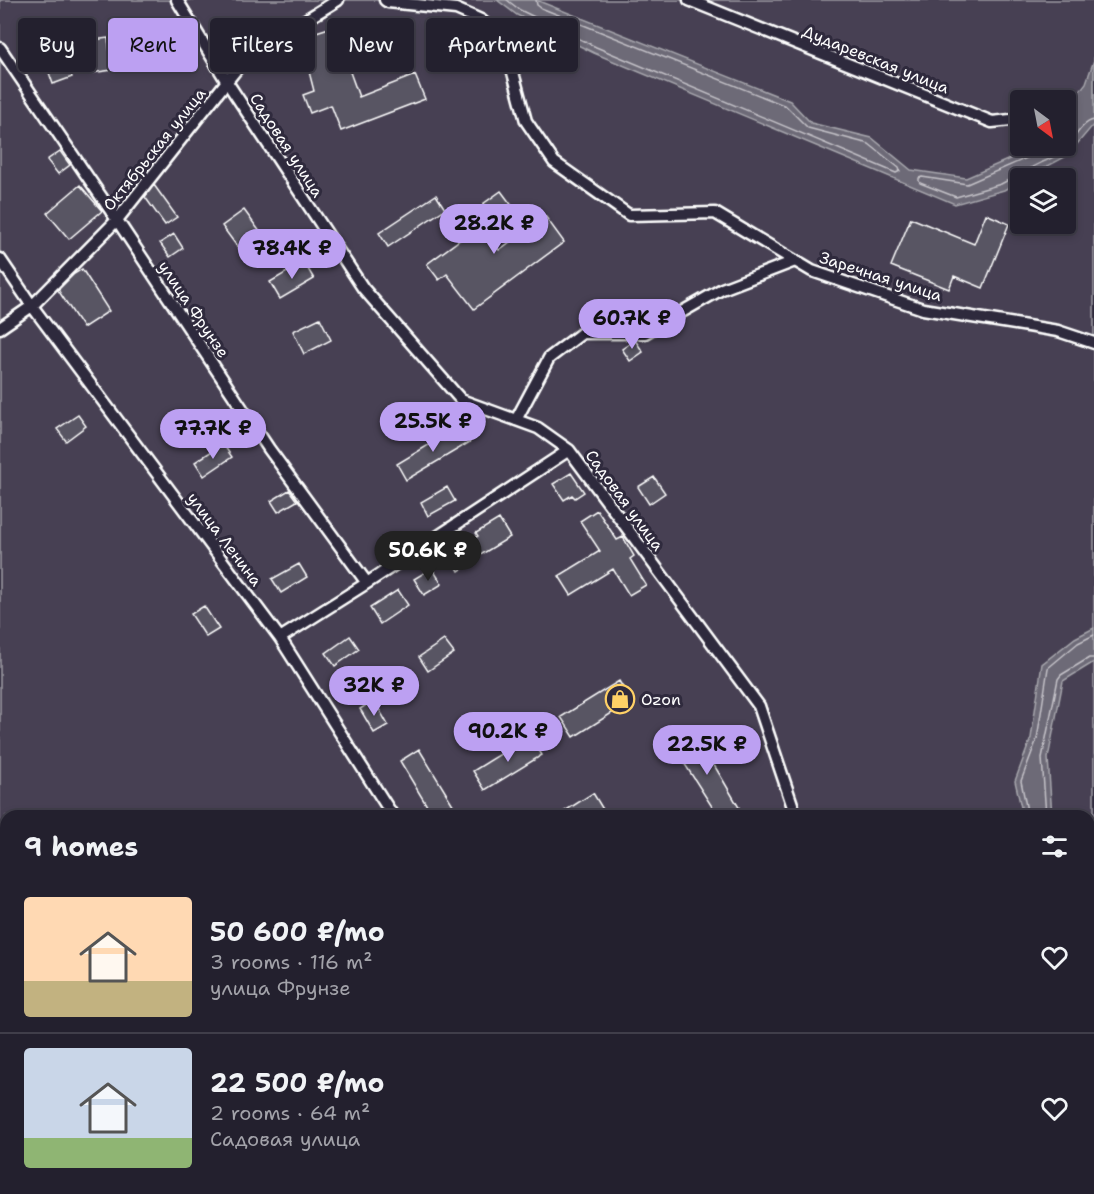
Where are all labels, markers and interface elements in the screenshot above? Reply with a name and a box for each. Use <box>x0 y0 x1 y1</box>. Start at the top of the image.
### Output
chip: Buy <box>18 18 96 72</box>
chip: Rent <box>108 18 198 72</box>
chip: Filters <box>210 18 315 72</box>
chip: New <box>327 18 414 72</box>
chip: Apartment <box>426 18 578 72</box>
street label: Дударевская улица <box>799 20 952 98</box>
street label: Октябрьская улица <box>98 83 210 215</box>
street label: Садовая улица <box>245 89 328 201</box>
north arrow <box>1010 90 1076 156</box>
map controls <box>1010 90 1076 234</box>
button: layers <box>1010 168 1076 234</box>
pin: 28.2K ₽ <box>439 204 549 255</box>
text: 28.2K ₽ <box>453 210 535 236</box>
pin: 78.4K ₽ <box>237 229 347 280</box>
text: 78.4K ₽ <box>252 235 332 261</box>
street label: Заречная улица <box>817 247 945 306</box>
street label: улица Фрунзе <box>153 257 234 362</box>
pin: 60.7K ₽ <box>577 299 687 350</box>
text: 60.7K ₽ <box>593 305 671 331</box>
pin: 25.5K ₽ <box>378 402 488 453</box>
text: 25.5K ₽ <box>394 408 472 434</box>
pin: 77.7K ₽ <box>158 409 268 460</box>
text: 77.7K ₽ <box>174 415 252 441</box>
street label: Садовая улица <box>581 445 668 555</box>
street label: улица Ленина <box>182 488 267 591</box>
pin: 50.6K ₽ <box>373 531 483 582</box>
text: 50.6K ₽ <box>388 537 468 563</box>
pin: 32K ₽ <box>332 666 416 717</box>
text: 32K ₽ <box>343 672 405 698</box>
shop icon: Ozon <box>604 683 636 715</box>
place label: Ozon <box>641 689 681 710</box>
pin: 90.2K ₽ <box>453 712 563 763</box>
text: 90.2K ₽ <box>468 718 548 744</box>
pin: 22.5K ₽ <box>652 725 762 776</box>
text: 22.5K ₽ <box>667 731 747 757</box>
text: 9 homes <box>24 829 138 864</box>
icon: filters <box>1038 830 1071 863</box>
text: 50 600 ₽/mo <box>210 914 385 949</box>
icon: home <box>72 921 144 993</box>
icon: heart <box>1038 941 1071 974</box>
text: 3 rooms · 116 m² <box>210 949 372 975</box>
text: улица Фрунзе <box>210 975 351 1001</box>
text: 22 500 ₽/mo <box>210 1065 384 1100</box>
icon: home <box>72 1072 144 1144</box>
icon: heart <box>1038 1092 1071 1125</box>
text: 2 rooms · 64 m² <box>210 1100 370 1126</box>
text: Садовая улица <box>210 1126 360 1152</box>

